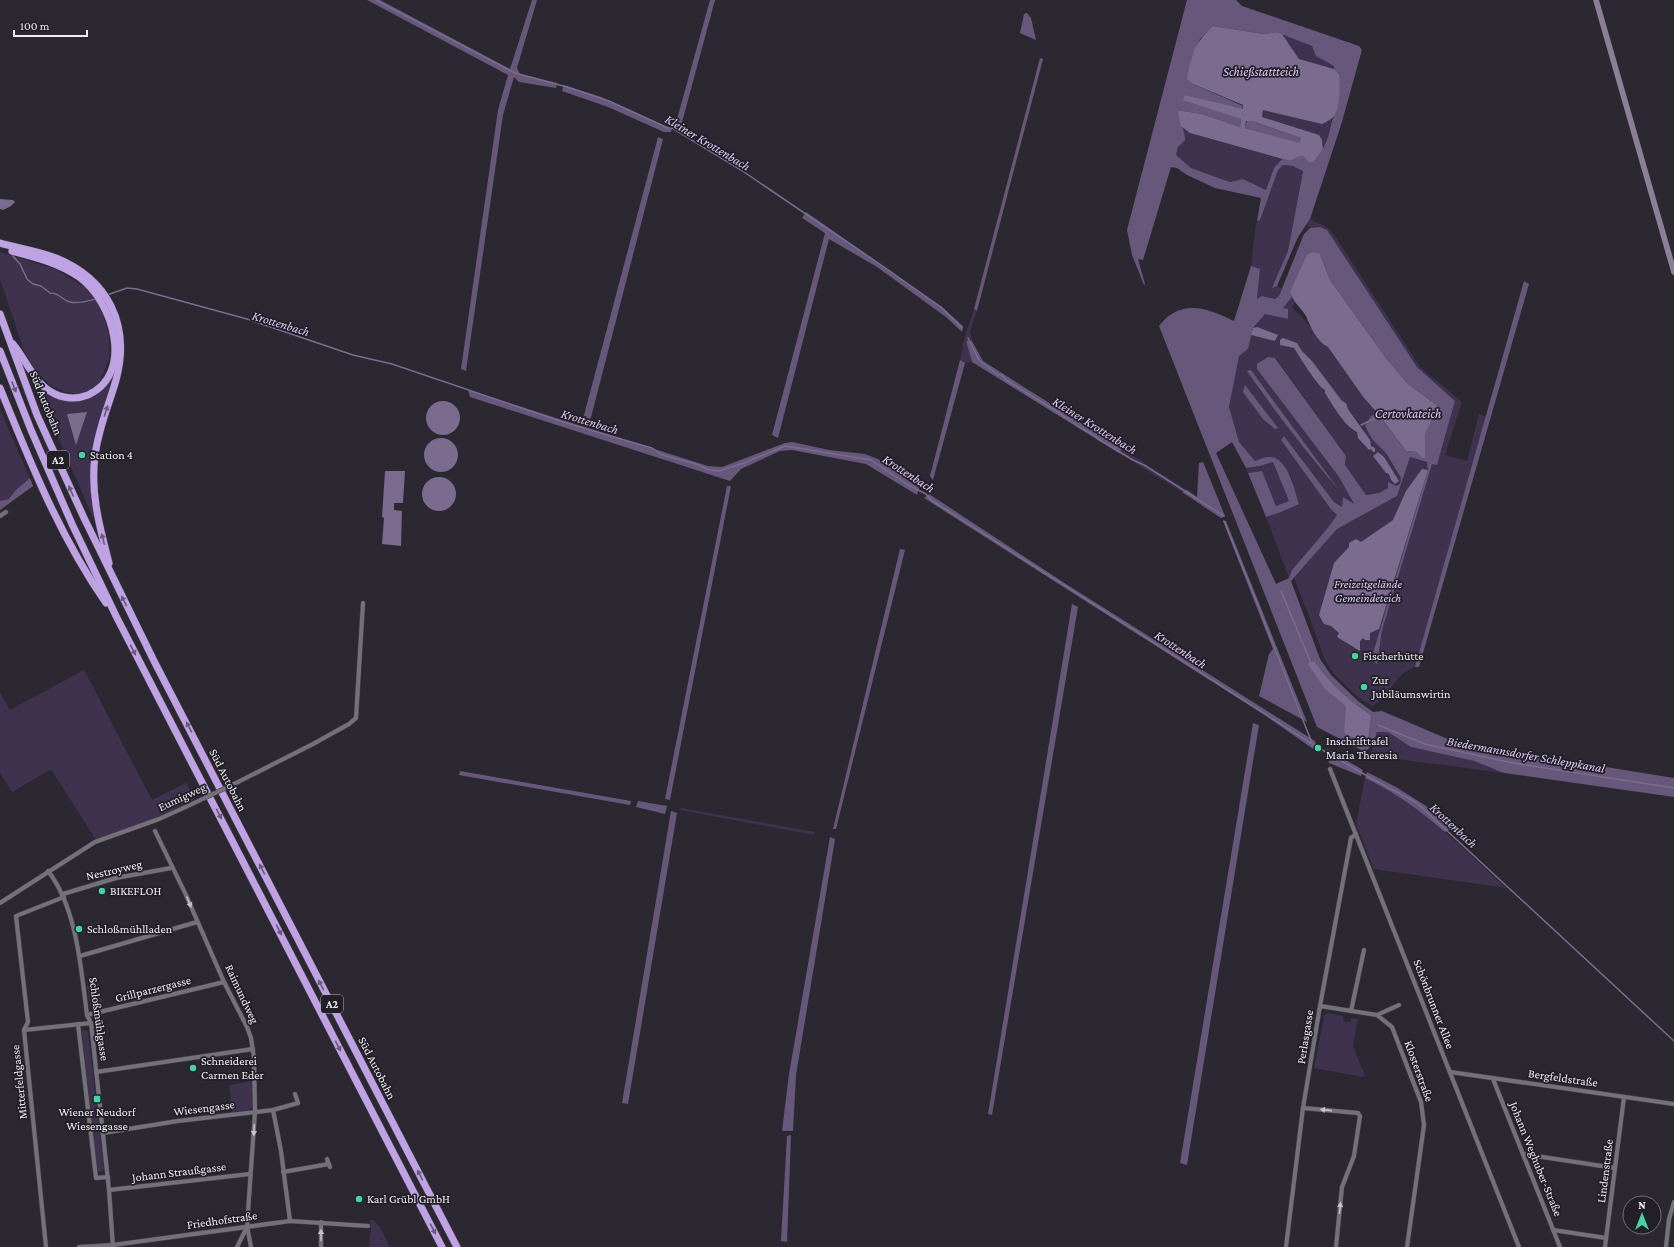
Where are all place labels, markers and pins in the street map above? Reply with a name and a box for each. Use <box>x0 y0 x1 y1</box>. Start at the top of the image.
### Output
place label: Station 4 <box>90 448 133 462</box>
marker: Station 4 <box>77 450 87 460</box>
place label: Fischerhütte <box>1363 649 1423 663</box>
marker: Fischerhütte <box>1350 651 1360 661</box>
place label: Zur Jubiläumswirtin <box>1371 673 1451 701</box>
marker: Zur Jubiläumswirtin <box>1359 682 1369 692</box>
place label: Inschrifttafel Maria Theresia <box>1326 734 1398 762</box>
marker: Inschrifttafel Maria Theresia <box>1313 743 1323 753</box>
place label: BIKEFLOH <box>110 884 162 898</box>
marker: BIKEFLOH <box>97 886 107 896</box>
place label: Schloßmühlladen <box>87 922 173 936</box>
marker: Schloßmühlladen <box>74 924 84 934</box>
place label: Schneiderei Carmen Eder <box>201 1054 265 1082</box>
marker: Schneiderei Carmen Eder <box>188 1063 198 1073</box>
marker: Wiener Neudorf Wiesengasse <box>92 1094 102 1104</box>
place label: Wiener Neudorf Wiesengasse <box>58 1105 137 1133</box>
place label: Karl Grübl GmbH <box>367 1192 450 1206</box>
marker: Karl Grübl GmbH <box>354 1194 364 1204</box>

